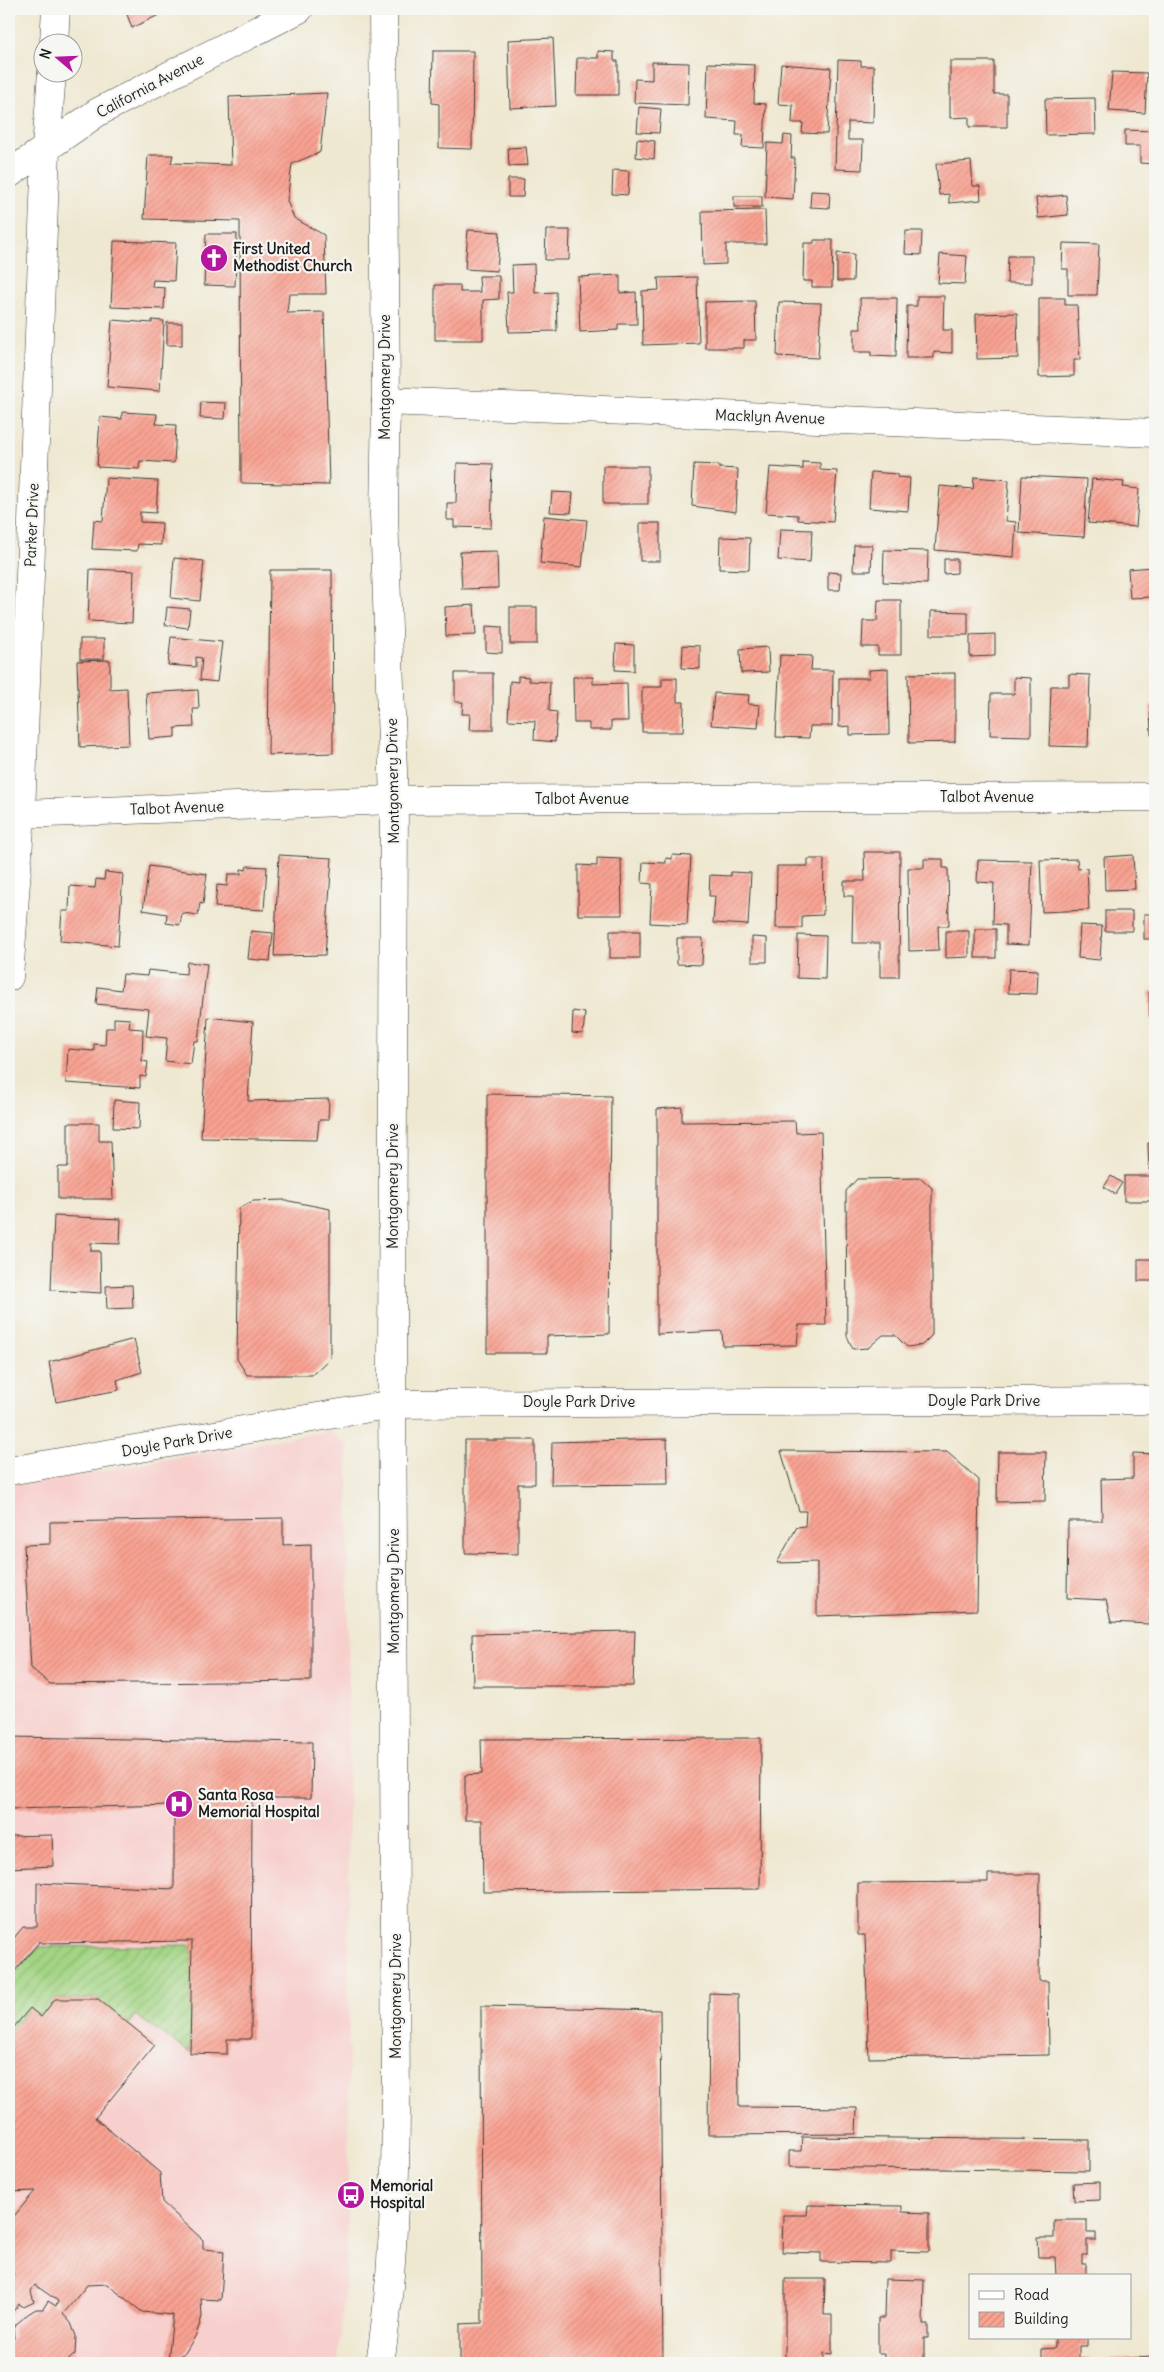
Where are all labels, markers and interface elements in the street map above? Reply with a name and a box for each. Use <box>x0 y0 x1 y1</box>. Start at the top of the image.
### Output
north arrow <box>32 32 82 82</box>
text: N <box>36 46 56 61</box>
street label: California Avenue <box>93 49 207 122</box>
place label: First United Methodist Church <box>233 239 353 275</box>
church icon: First United Methodist Church <box>199 243 229 273</box>
street label: Montgomery Drive <box>375 314 394 440</box>
street label: Macklyn Avenue <box>715 405 825 428</box>
street label: Parker Drive <box>21 483 42 567</box>
street label: Montgomery Drive <box>382 718 403 844</box>
street label: Talbot Avenue <box>940 787 1034 806</box>
street label: Talbot Avenue <box>535 789 629 808</box>
street label: Talbot Avenue <box>130 796 224 819</box>
street label: Montgomery Drive <box>383 1123 402 1249</box>
street label: Doyle Park Drive <box>928 1391 1040 1410</box>
street label: Doyle Park Drive <box>523 1392 635 1411</box>
street label: Doyle Park Drive <box>120 1422 234 1461</box>
street label: Montgomery Drive <box>384 1528 403 1654</box>
place label: Santa Rosa Memorial Hospital <box>198 1785 320 1822</box>
hospital icon: Santa Rosa Memorial Hospital <box>164 1789 194 1819</box>
street label: Montgomery Drive <box>386 1933 405 2059</box>
place label: Memorial Hospital <box>370 2176 433 2213</box>
bus stop icon: Memorial Hospital <box>336 2180 366 2210</box>
legend <box>969 2274 1132 2340</box>
text: Road <box>1014 2285 1049 2304</box>
text: Building <box>1014 2309 1069 2328</box>

